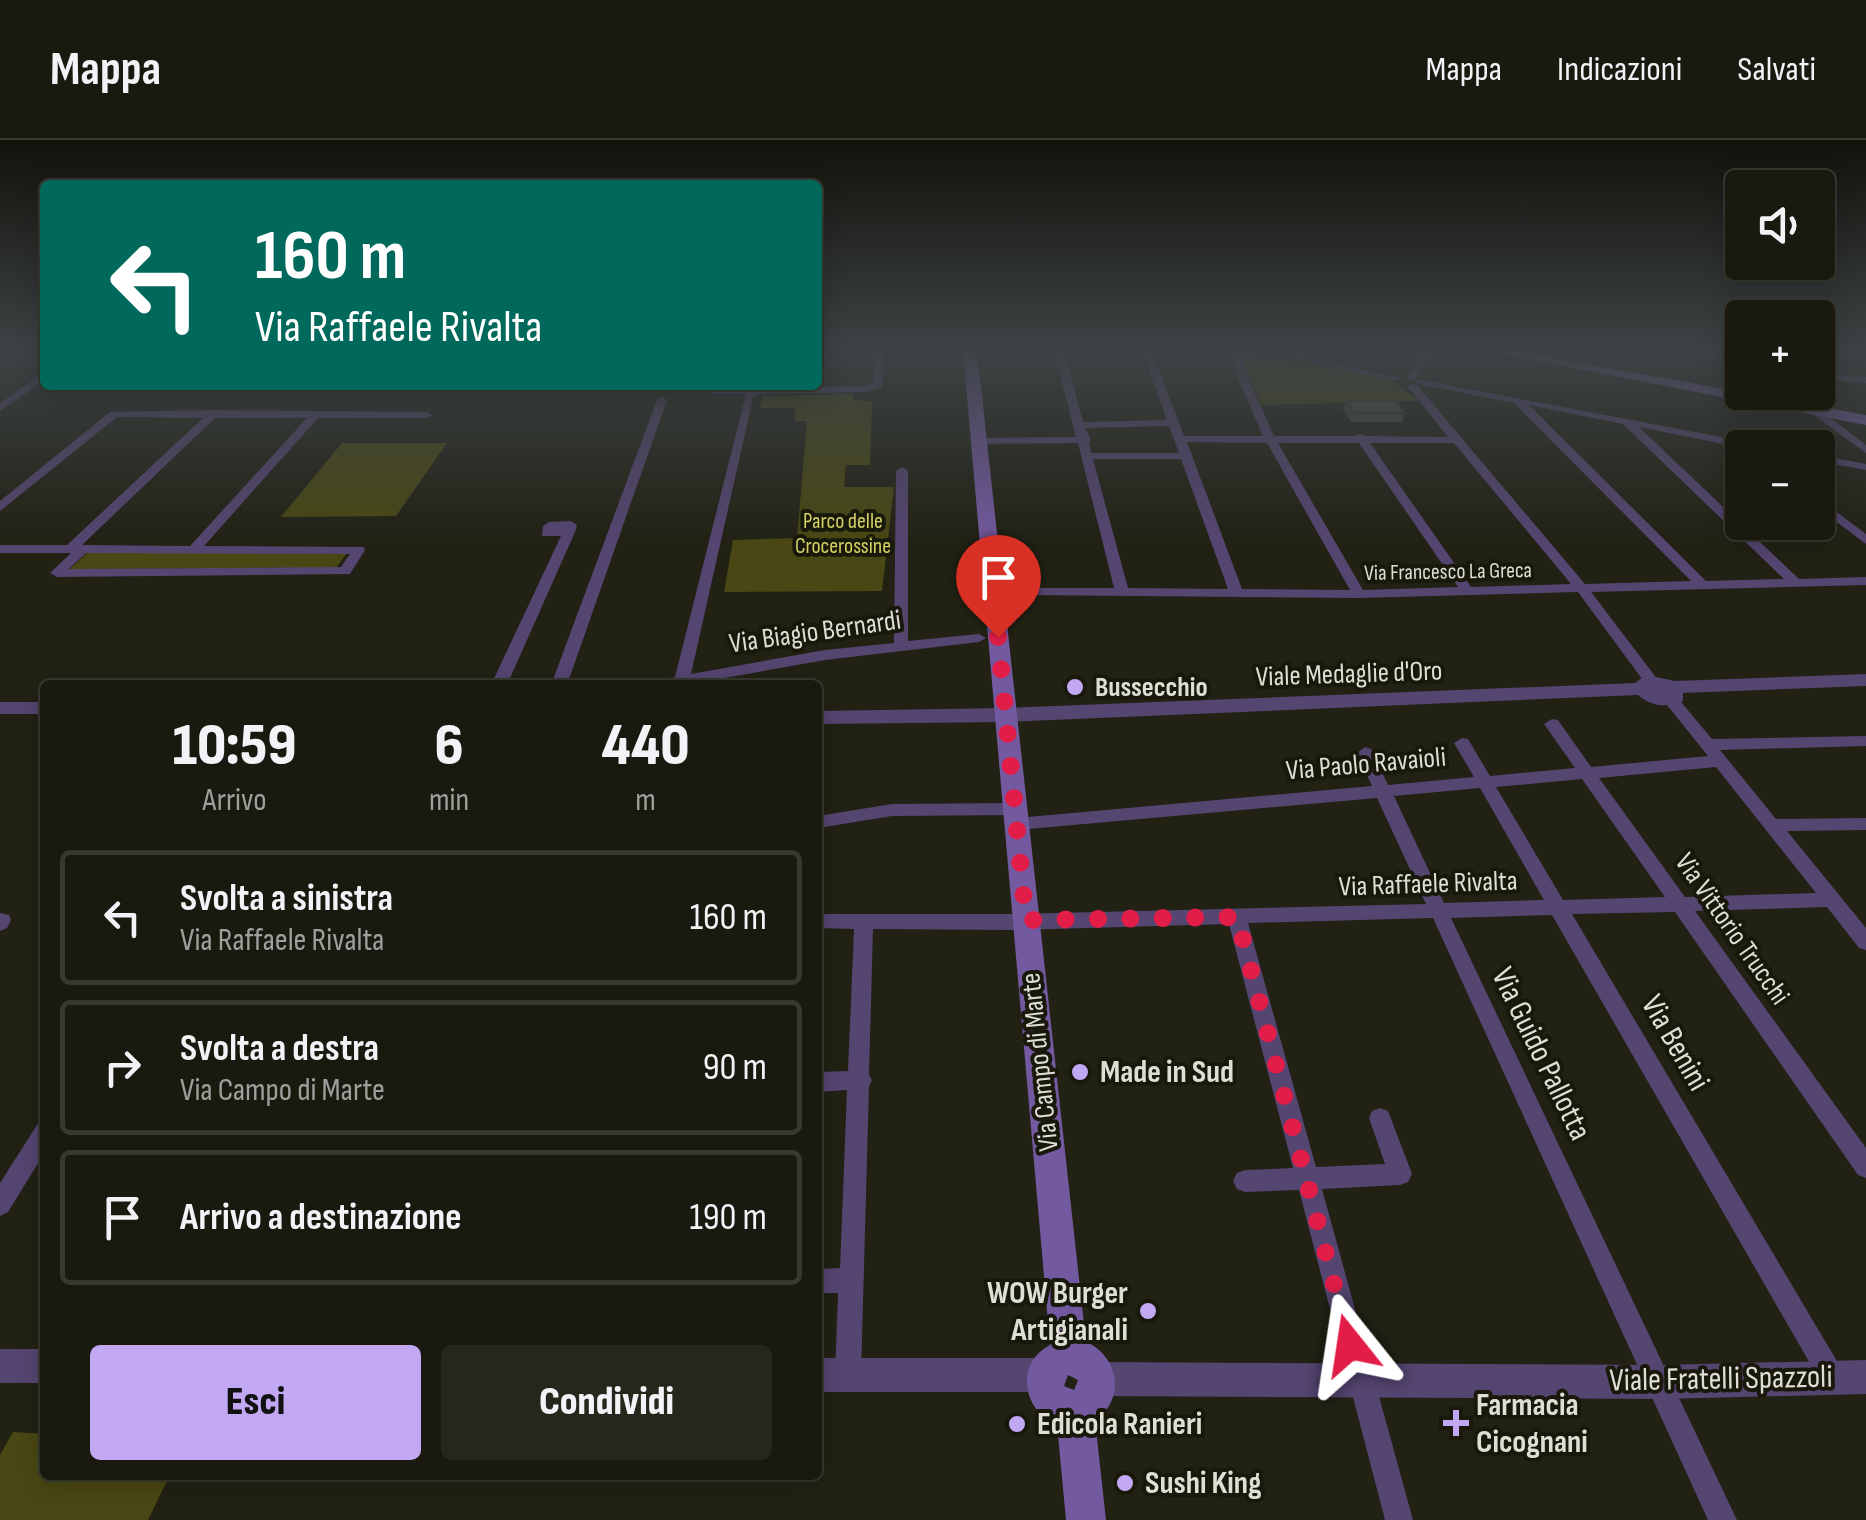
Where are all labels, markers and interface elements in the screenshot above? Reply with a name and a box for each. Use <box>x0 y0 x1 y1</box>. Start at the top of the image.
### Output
text: Mappa <box>50 41 161 98</box>
text: Mappa <box>1425 48 1502 91</box>
text: Indicazioni <box>1557 48 1682 91</box>
text: Salvati <box>1737 48 1816 91</box>
map controls <box>1725 170 1835 540</box>
button: sound <box>1725 170 1835 280</box>
text: 160 m <box>255 215 406 299</box>
icon: left <box>90 220 220 350</box>
text: Via Raffaele Rivalta <box>255 300 542 355</box>
button: + <box>1725 300 1835 410</box>
button: − <box>1725 430 1835 540</box>
park label: Parco delle Crocerossine <box>795 508 891 560</box>
pin <box>956 535 1041 638</box>
icon: arrive <box>971 550 1026 605</box>
street label: Via Francesco La Greca <box>1364 557 1532 587</box>
street label: Via Biagio Bernardi <box>727 604 903 660</box>
street label: Viale Medaglie d'Oro <box>1255 654 1443 694</box>
place label: Bussecchio <box>1095 671 1208 704</box>
marker: Bussecchio <box>1064 676 1086 698</box>
text: 10:59 <box>172 710 297 782</box>
text: 6 <box>434 710 464 782</box>
text: 440 <box>602 710 690 782</box>
street label: Via Paolo Ravaioli <box>1285 741 1447 787</box>
text: Arrivo <box>202 781 266 820</box>
text: min <box>429 781 469 820</box>
text: m <box>635 781 656 820</box>
street label: Via Vittorio Trucchi <box>1668 847 1796 1011</box>
street label: Via Raffaele Rivalta <box>1338 864 1518 904</box>
text: Svolta a sinistra <box>180 876 393 921</box>
icon: left <box>95 890 150 945</box>
text: 160 m <box>690 895 767 940</box>
text: Via Raffaele Rivalta <box>180 921 384 960</box>
street label: Via Guido Pallotta <box>1482 961 1600 1147</box>
street label: Via Campo di Marte <box>1014 971 1066 1153</box>
street label: Via Benini <box>1632 988 1718 1098</box>
text: Svolta a destra <box>180 1026 379 1071</box>
icon: right <box>95 1040 150 1095</box>
text: 90 m <box>703 1045 767 1090</box>
place label: Made in Sud <box>1100 1053 1234 1092</box>
marker: Made in Sud <box>1069 1061 1091 1083</box>
text: Via Campo di Marte <box>180 1071 385 1110</box>
icon: arrive <box>95 1190 150 1245</box>
text: Arrivo a destinazione <box>180 1195 461 1240</box>
text: 190 m <box>689 1195 767 1240</box>
place label: WOW Burger Artigianali <box>987 1274 1128 1350</box>
position arrow <box>1298 1293 1402 1397</box>
marker: WOW Burger Artigianali <box>1137 1300 1159 1322</box>
button: Esci <box>90 1345 421 1460</box>
button: Condividi <box>441 1345 772 1460</box>
street label: Viale Fratelli Spazzoli <box>1609 1358 1833 1400</box>
place label: Farmacia Cicognani <box>1476 1386 1588 1462</box>
place label: Edicola Ranieri <box>1037 1405 1202 1444</box>
marker: Farmacia Cicognani <box>1445 1412 1467 1434</box>
marker: Edicola Ranieri <box>1006 1413 1028 1435</box>
place label: Sushi King <box>1145 1464 1261 1503</box>
marker: Sushi King <box>1114 1472 1136 1494</box>

